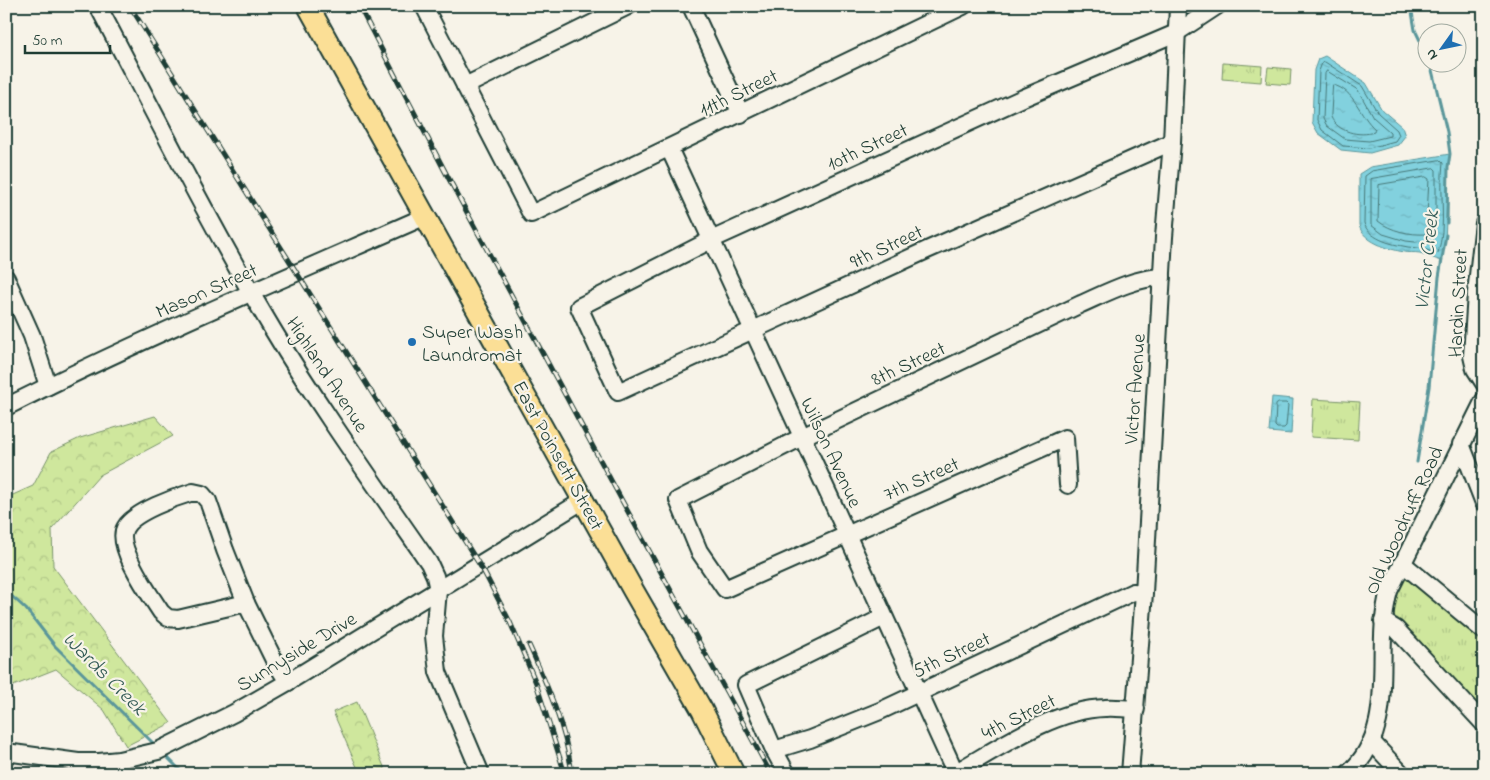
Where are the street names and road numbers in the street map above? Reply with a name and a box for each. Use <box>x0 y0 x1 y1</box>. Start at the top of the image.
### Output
street label: 11th Street <box>695 63 784 126</box>
street label: 10th Street <box>823 117 914 180</box>
street label: 9th Street <box>846 219 929 278</box>
street label: Hardin Street <box>1442 248 1477 358</box>
street label: Mason Street <box>151 257 263 328</box>
street label: Highland Avenue <box>277 312 374 440</box>
street label: Victor Avenue <box>1118 333 1155 447</box>
street label: 8th Street <box>867 335 951 395</box>
street label: East Poinsett Street <box>504 376 610 537</box>
street label: Wilson Avenue <box>792 393 868 513</box>
street label: Old Woodruff Road <box>1358 442 1452 600</box>
street label: 7th Street <box>880 451 965 510</box>
street label: Sunnyside Drive <box>232 606 363 701</box>
street label: 5th Street <box>908 625 996 687</box>
street label: 4th Street <box>977 688 1062 749</box>

